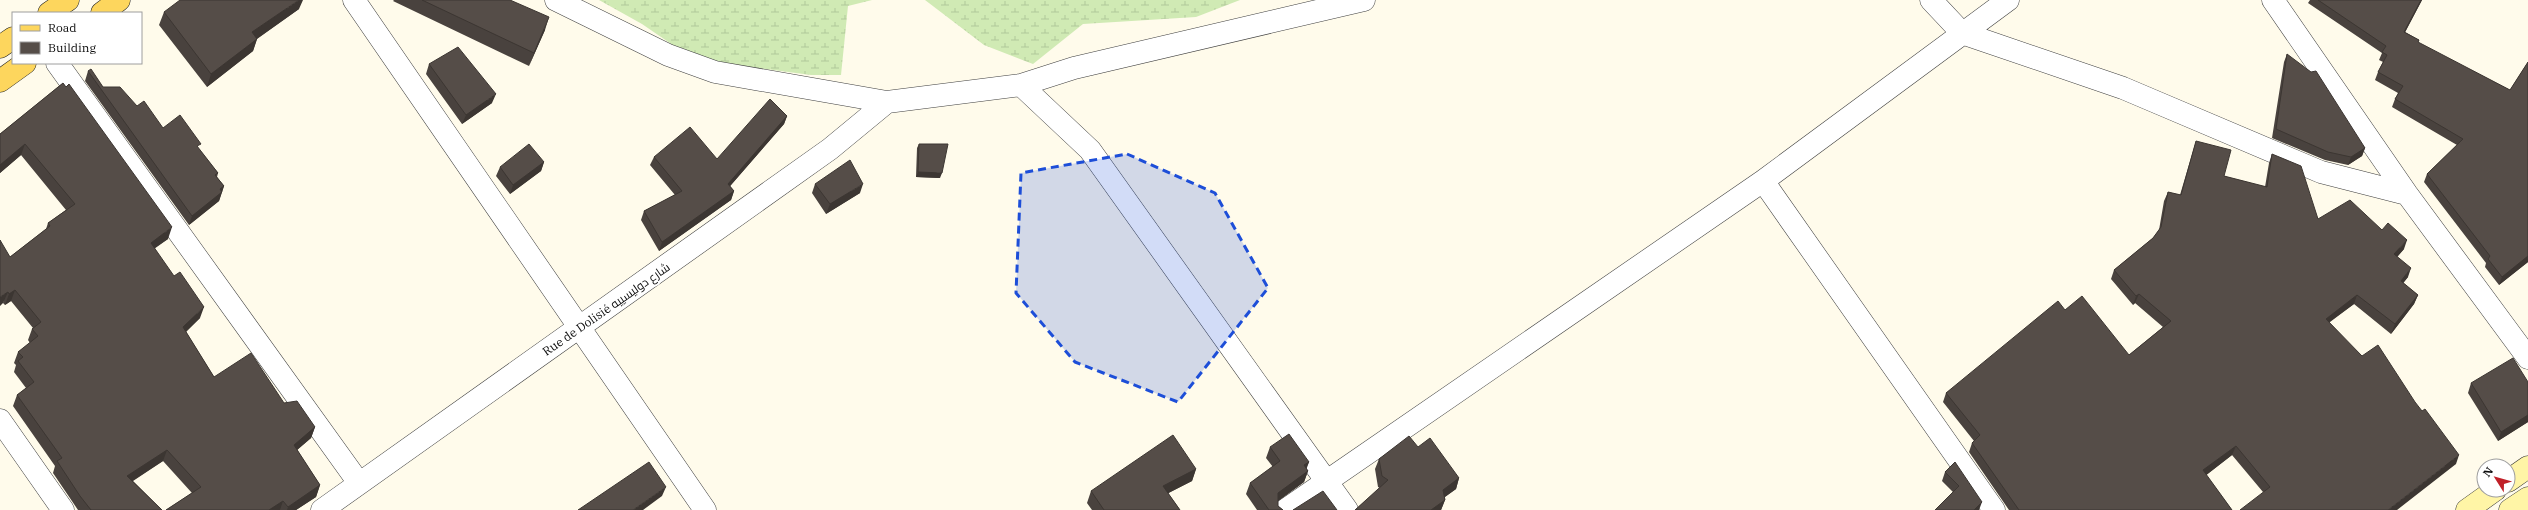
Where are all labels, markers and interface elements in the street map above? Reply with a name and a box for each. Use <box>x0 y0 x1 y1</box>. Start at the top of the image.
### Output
legend <box>12 12 142 64</box>
text: Road <box>48 20 77 35</box>
text: Building <box>48 40 96 55</box>
street label: Rue de Dolisié شارع دوليسييه <box>539 259 673 360</box>
north arrow <box>2476 458 2516 498</box>
text: N <box>2480 464 2496 480</box>

